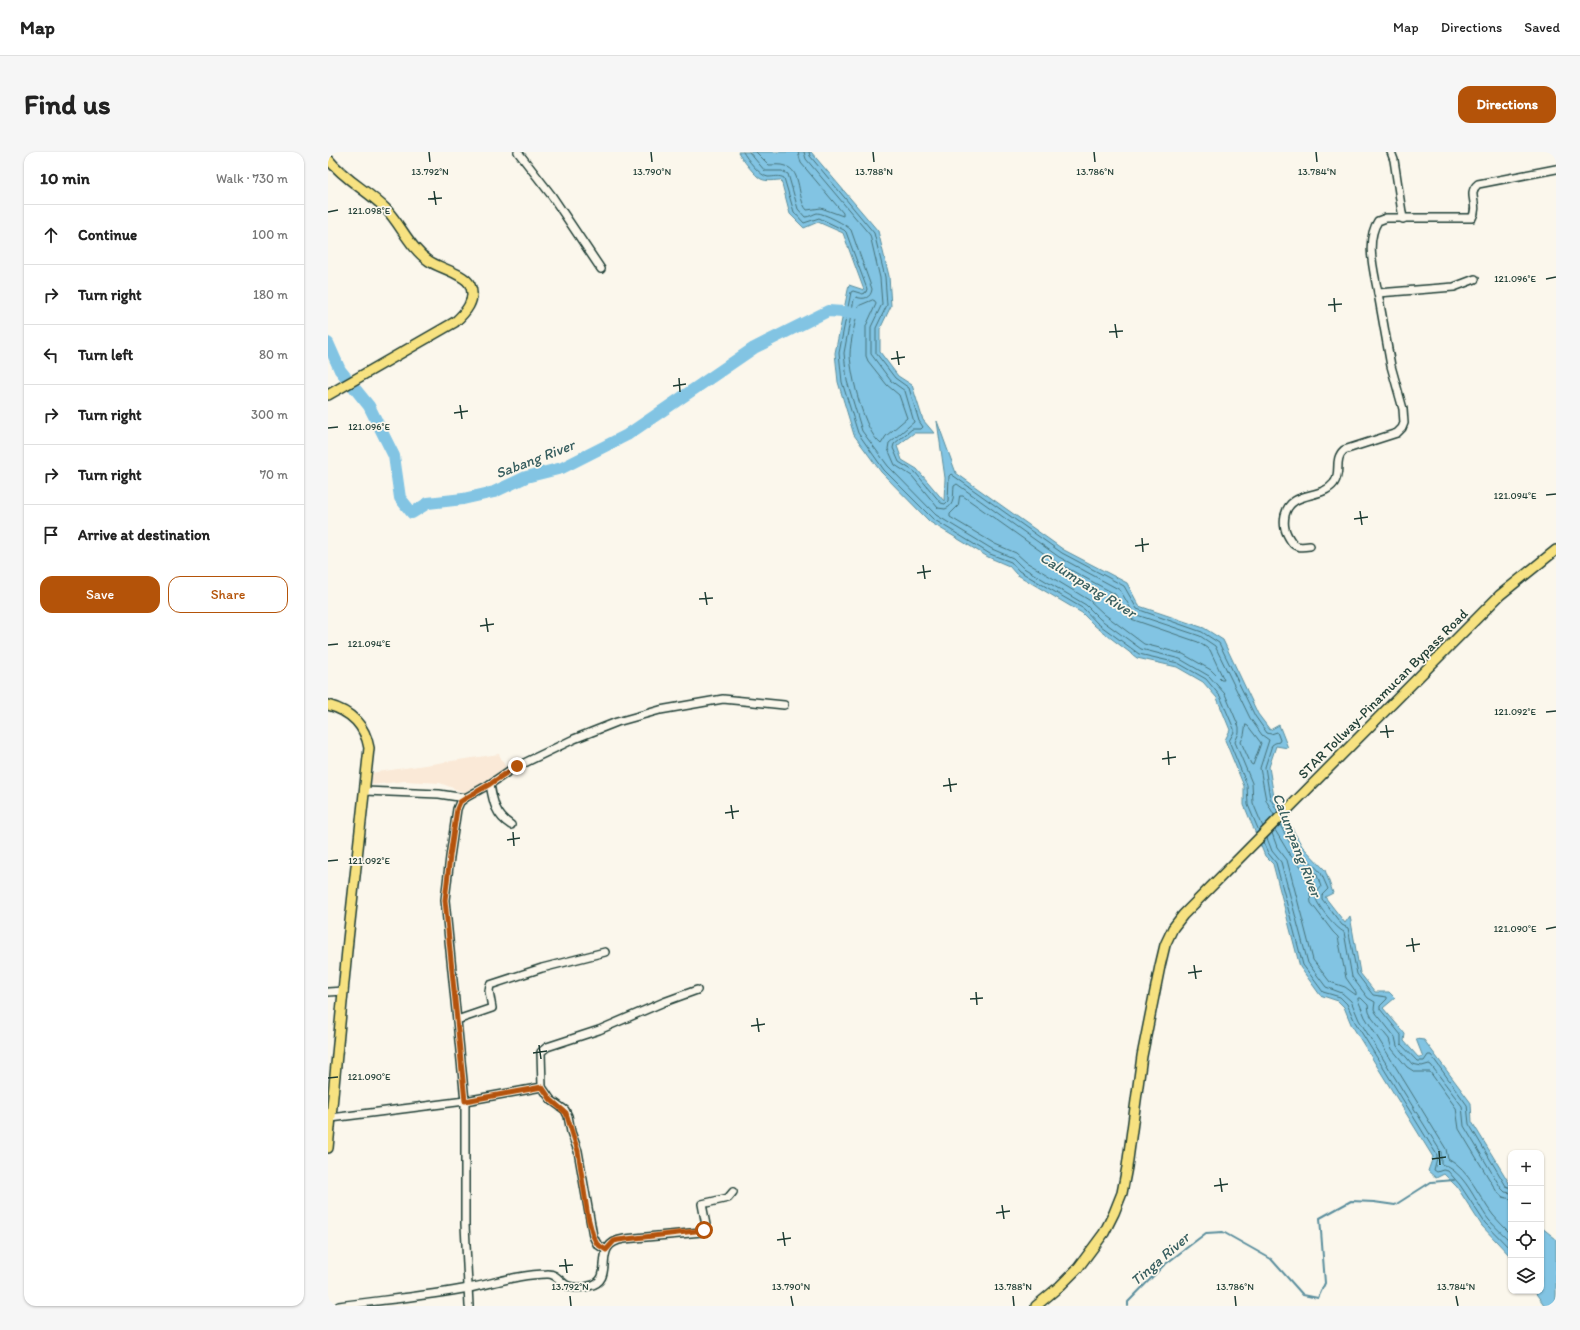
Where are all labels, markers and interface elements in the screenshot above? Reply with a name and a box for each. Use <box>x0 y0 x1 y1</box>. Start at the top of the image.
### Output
text: Map <box>20 16 55 39</box>
text: Map <box>1393 19 1419 36</box>
text: Directions <box>1441 19 1502 36</box>
text: Saved <box>1524 19 1560 36</box>
button: Directions <box>1458 86 1556 123</box>
text: Find us <box>24 87 111 121</box>
text: 13.792°N <box>411 165 449 178</box>
text: 13.790°N <box>633 165 672 178</box>
text: 13.788°N <box>855 165 893 178</box>
text: 13.786°N <box>1076 165 1114 178</box>
text: 13.784°N <box>1298 165 1337 178</box>
text: 10 min <box>40 168 90 188</box>
text: Walk · 730 m <box>216 171 288 186</box>
text: 121.098°E <box>348 204 391 217</box>
icon: ahead <box>40 224 62 246</box>
text: Continue <box>78 226 137 244</box>
text: 100 m <box>252 227 288 242</box>
text: 121.096°E <box>1494 272 1537 285</box>
icon: right <box>40 284 62 306</box>
text: Turn right <box>78 286 142 304</box>
text: 180 m <box>253 287 288 302</box>
icon: left <box>40 344 62 366</box>
text: Turn left <box>78 346 133 364</box>
text: 80 m <box>259 347 288 362</box>
icon: right <box>40 404 62 426</box>
text: Turn right <box>78 406 142 424</box>
text: 300 m <box>251 407 288 422</box>
text: 121.096°E <box>348 420 391 433</box>
water label: Sabang River <box>493 435 579 482</box>
icon: right <box>40 464 62 486</box>
text: Turn right <box>78 466 142 484</box>
text: 70 m <box>260 467 288 482</box>
text: 121.094°E <box>1494 489 1537 502</box>
icon: arrive <box>40 524 62 546</box>
text: Arrive at destination <box>78 526 210 544</box>
water label: Calumpang River <box>1037 548 1141 623</box>
button: Save <box>40 576 160 613</box>
button: Share <box>168 576 288 613</box>
street label: STAR Tollway-Pinamucan Bypass Road <box>1294 605 1472 783</box>
text: 121.094°E <box>348 637 391 650</box>
text: 121.092°E <box>1494 705 1537 718</box>
route end <box>508 757 526 775</box>
water label: Calumpang River <box>1269 790 1326 902</box>
text: 121.092°E <box>348 854 391 867</box>
text: 121.090°E <box>1493 922 1537 935</box>
text: 121.090°E <box>347 1070 391 1083</box>
map controls <box>1508 1150 1544 1294</box>
button: + <box>1508 1150 1544 1186</box>
button: − <box>1508 1186 1544 1222</box>
route start <box>695 1221 713 1239</box>
button: locate <box>1508 1222 1544 1258</box>
water label: Tinga River <box>1127 1227 1195 1290</box>
button: layers <box>1508 1258 1544 1294</box>
text: 13.792°N <box>551 1280 589 1293</box>
text: 13.790°N <box>772 1280 811 1293</box>
text: 13.788°N <box>994 1280 1032 1293</box>
text: 13.786°N <box>1216 1280 1254 1293</box>
text: 13.784°N <box>1437 1280 1476 1293</box>

